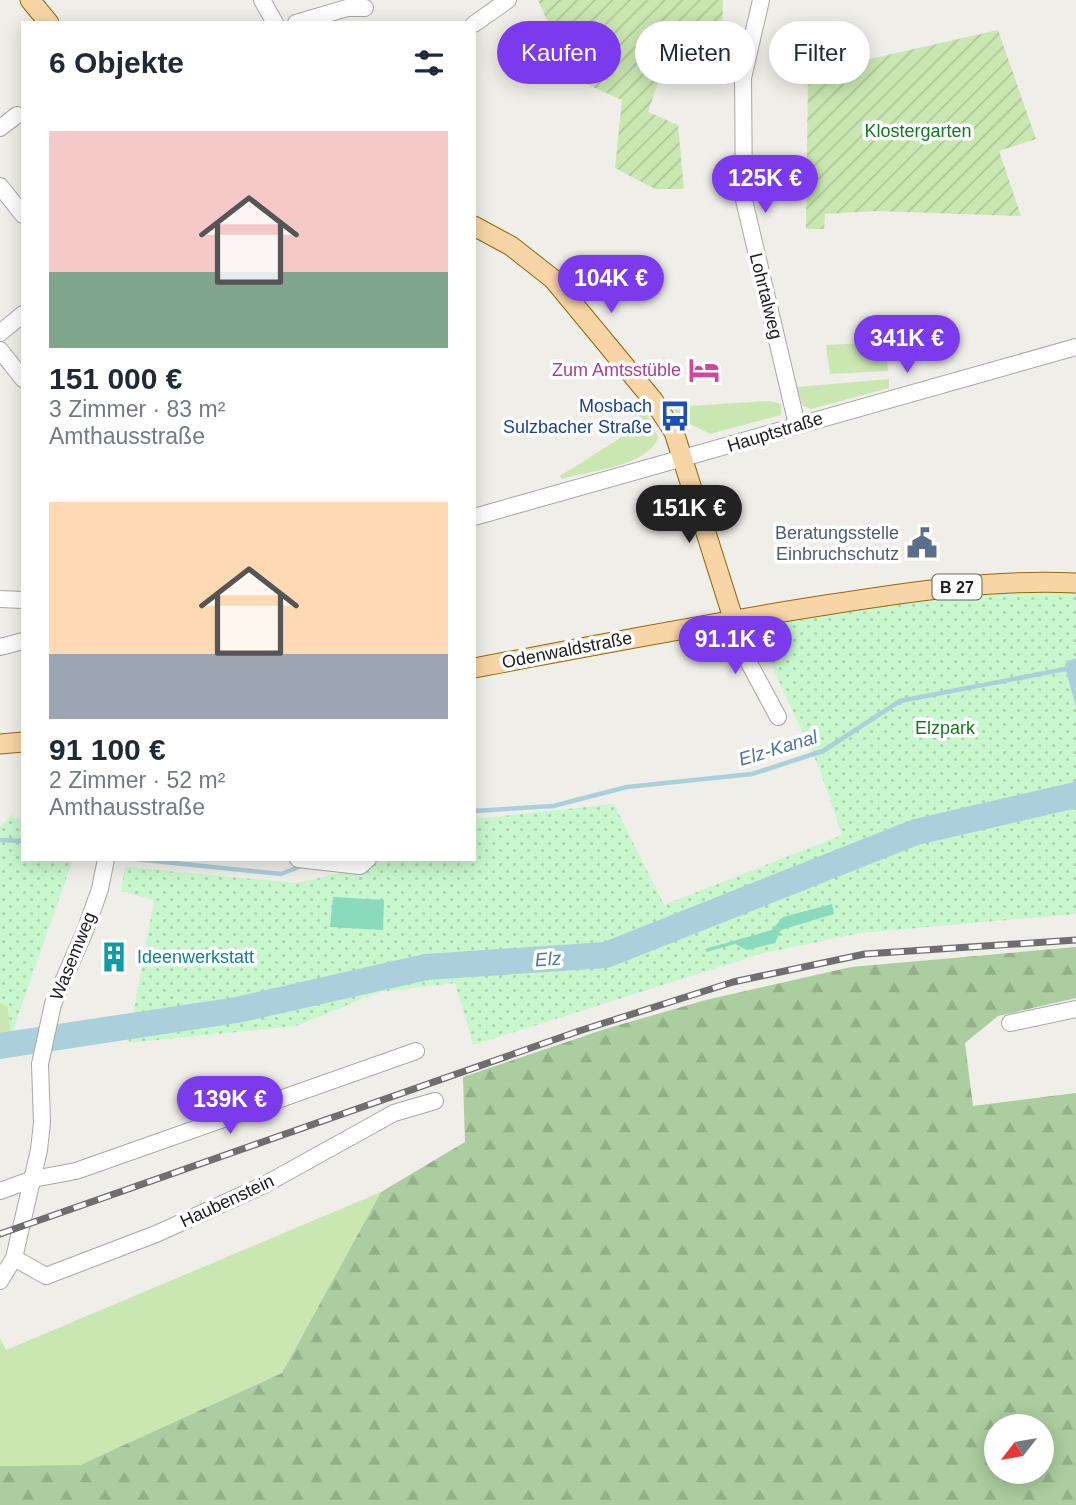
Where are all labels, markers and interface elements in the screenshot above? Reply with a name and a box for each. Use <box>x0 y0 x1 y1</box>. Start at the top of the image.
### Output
chip: Kaufen <box>497 21 621 84</box>
chip: Mieten <box>635 21 755 84</box>
chip: Filter <box>769 21 870 84</box>
icon: filters <box>410 44 448 82</box>
text: 6 Objekte <box>49 46 184 79</box>
park label: Klostergarten <box>864 121 972 141</box>
pin: 125K € <box>708 156 822 215</box>
text: 125K € <box>728 165 802 191</box>
icon: home <box>186 177 312 303</box>
street label: Lohrtalweg <box>746 251 786 341</box>
pin: 104K € <box>554 256 668 315</box>
text: 104K € <box>574 265 648 291</box>
pin: 341K € <box>850 316 964 375</box>
text: 341K € <box>870 325 944 351</box>
hotel icon: Zum Amtsstüble <box>687 353 721 387</box>
place label: Zum Amtsstüble <box>552 360 681 380</box>
text: 151 000 € <box>49 362 182 395</box>
text: 3 Zimmer · 83 m² <box>49 396 225 422</box>
place label: Mosbach Sulzbacher Straße <box>503 396 652 437</box>
bus stop icon: Mosbach Sulzbacher Straße <box>658 399 692 433</box>
street label: Hauptstraße <box>725 408 825 456</box>
text: Amthausstraße <box>49 423 205 449</box>
pin: 151K € <box>632 486 746 545</box>
text: 151K € <box>652 495 726 521</box>
place label: Beratungsstelle Einbruchschutz <box>775 523 899 564</box>
public building icon: Beratungsstelle Einbruchschutz <box>905 526 939 560</box>
icon: home <box>186 548 312 674</box>
road number: B 27 <box>932 574 982 600</box>
pin: 91.1K € <box>670 616 800 676</box>
text: 91.1K € <box>695 626 775 652</box>
street label: Odenwaldstraße <box>500 628 634 672</box>
park label: Elzpark <box>915 718 976 738</box>
water label: Elz-Kanal <box>736 726 821 770</box>
text: 91 100 € <box>49 733 166 766</box>
text: 2 Zimmer · 52 m² <box>49 767 225 793</box>
text: Amthausstraße <box>49 794 205 820</box>
street label: Wasemweg <box>46 909 100 1003</box>
building icon: Ideenwerkstatt <box>97 940 131 974</box>
place label: Ideenwerkstatt <box>137 947 254 967</box>
water label: Elz <box>534 948 562 970</box>
pin: 139K € <box>173 1076 287 1136</box>
text: 139K € <box>193 1086 267 1112</box>
street label: Haubenstein <box>177 1171 277 1231</box>
north arrow <box>984 1414 1054 1484</box>
map controls <box>984 1414 1054 1484</box>

